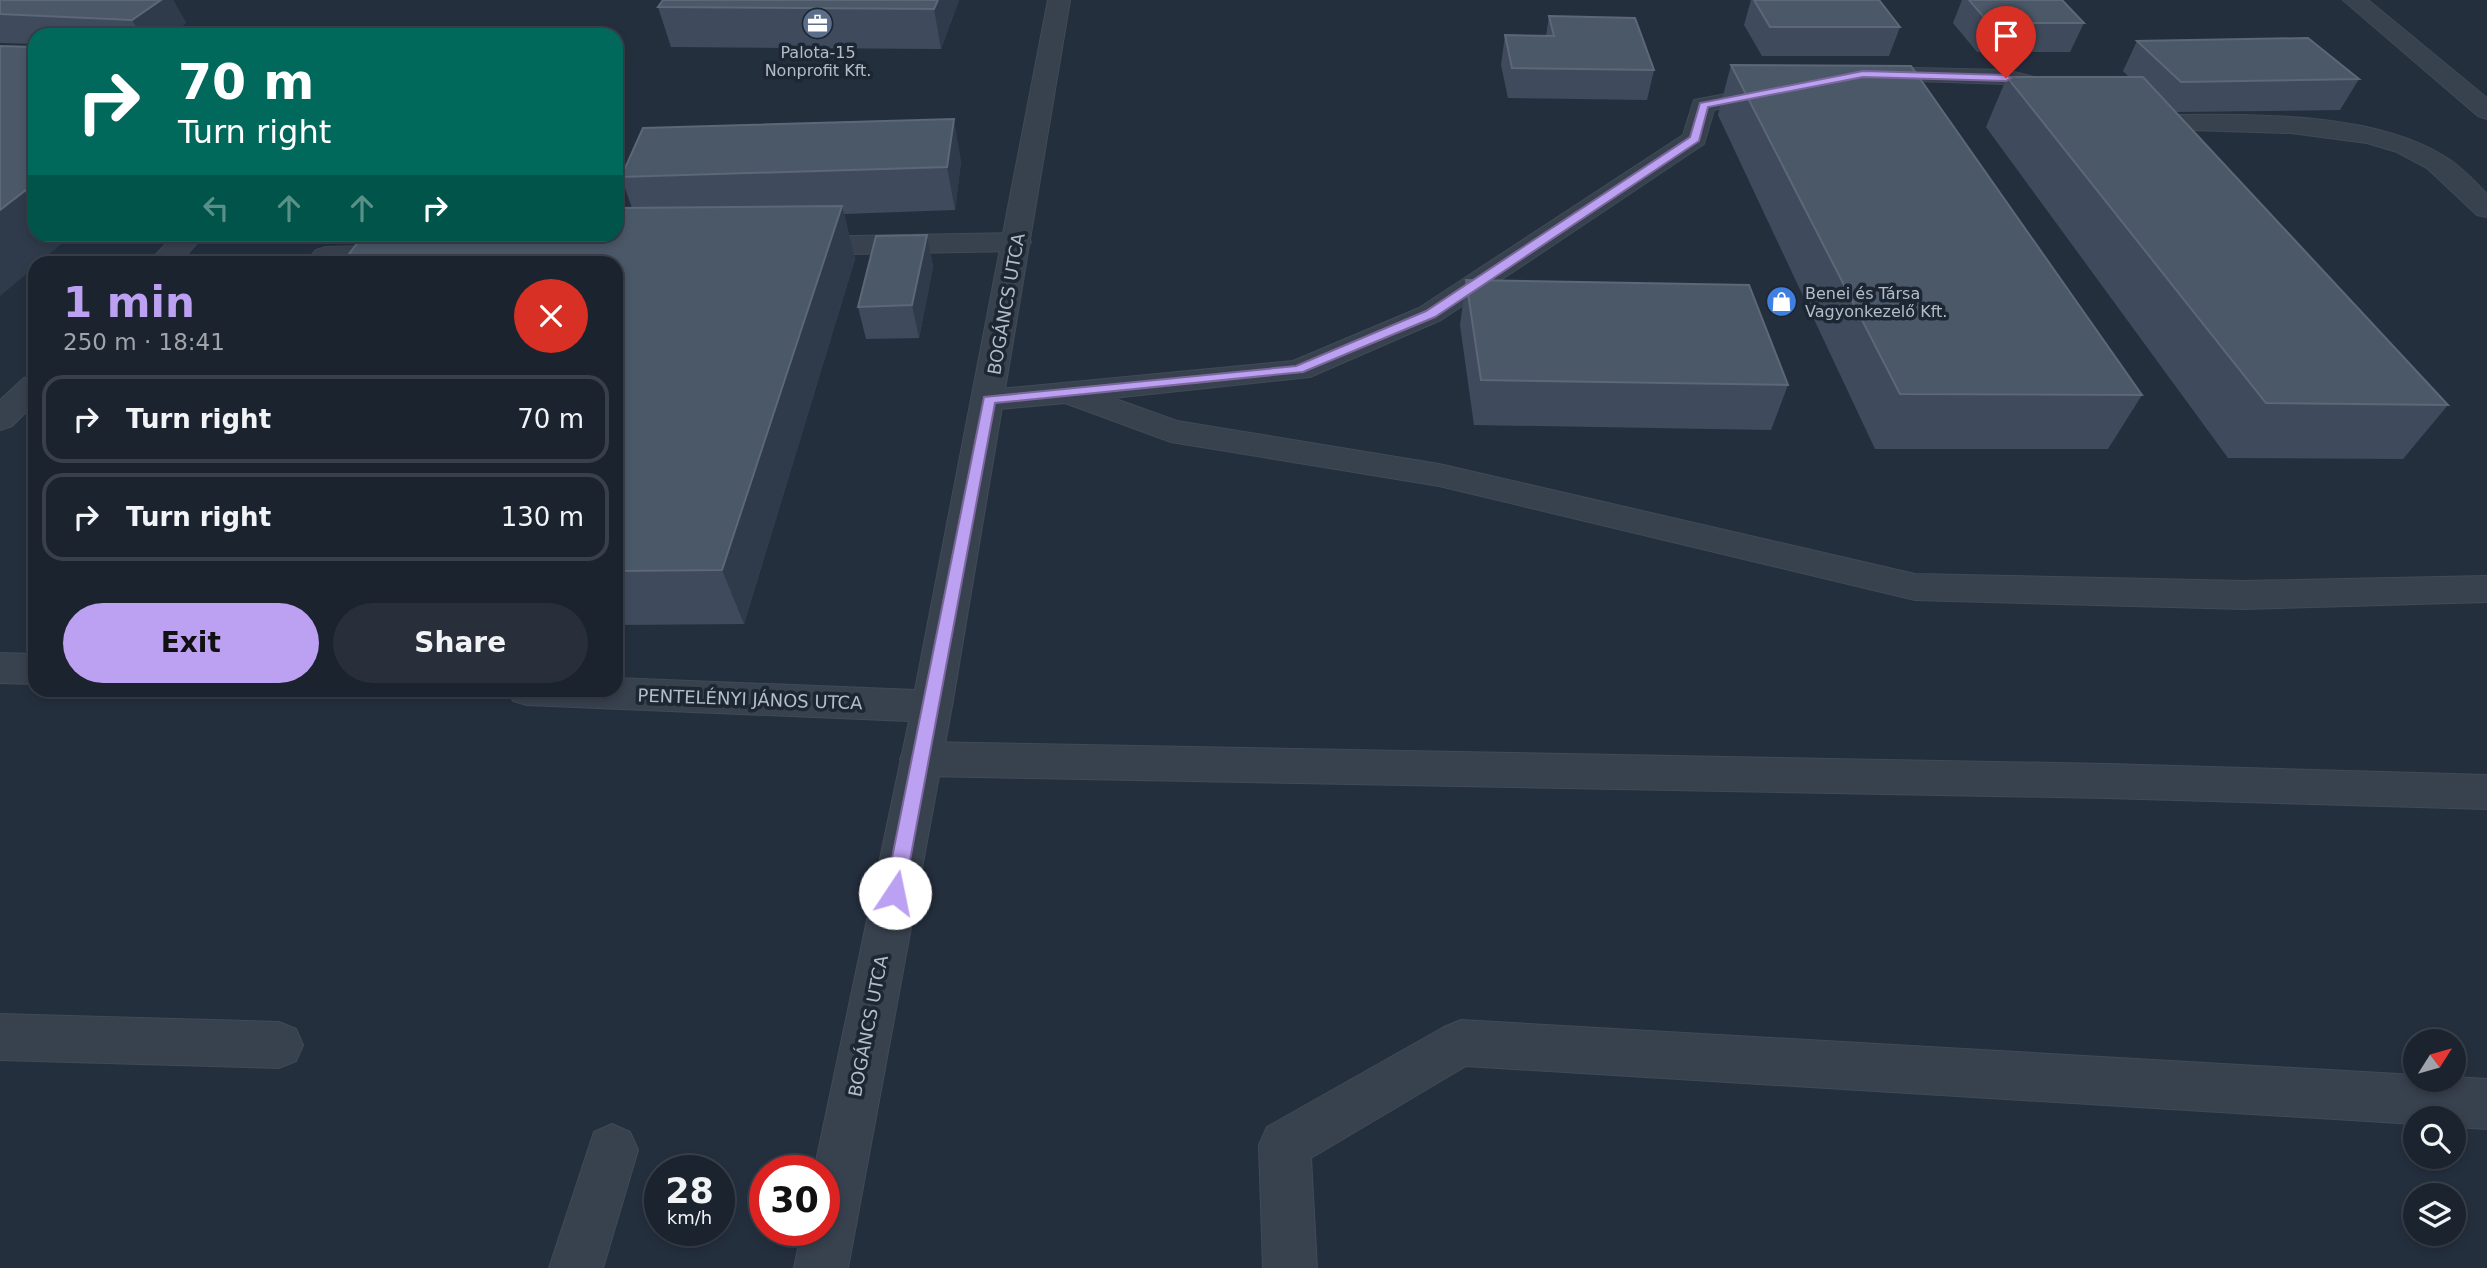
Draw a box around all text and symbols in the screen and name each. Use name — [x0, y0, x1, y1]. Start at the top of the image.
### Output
office icon: Palota-15 Nonprofit Kft. — [801, 6, 835, 40]
pin — [1976, 6, 2036, 78]
icon: arrive — [1987, 17, 2025, 55]
place label: Palota-15 Nonprofit Kft. — [765, 43, 871, 80]
text: 70 m — [178, 54, 314, 111]
icon: right — [63, 56, 154, 147]
text: Turn right — [178, 113, 331, 151]
icon: left — [197, 189, 235, 227]
icon: ahead — [270, 189, 308, 227]
icon: ahead — [343, 189, 381, 227]
icon: right — [416, 189, 454, 227]
street label: BOGÁNCS UTCA — [983, 231, 1029, 377]
text: 1 min — [63, 278, 195, 327]
button: close — [514, 279, 588, 353]
place label: Benei és Társa Vagyonkezelő Kft. — [1805, 284, 1947, 321]
shop icon: Benei és Társa Vagyonkezelő Kft. — [1765, 285, 1799, 319]
text: 250 m · 18:41 — [63, 329, 225, 355]
icon: right — [67, 400, 105, 438]
text: Turn right — [126, 404, 271, 434]
text: 70 m — [517, 404, 584, 434]
icon: right — [67, 498, 105, 536]
text: Turn right — [126, 502, 271, 532]
text: 130 m — [501, 502, 584, 532]
button: Exit — [63, 603, 319, 683]
button: Share — [333, 603, 588, 683]
street label: PENTELÉNYI JÁNOS UTCA — [637, 685, 863, 713]
position arrow — [858, 856, 932, 930]
street label: BOGÁNCS UTCA — [844, 953, 892, 1099]
north arrow — [2403, 1029, 2466, 1092]
map controls — [2403, 1029, 2466, 1246]
button: search — [2403, 1106, 2466, 1169]
speed limit sign: 30 — [749, 1155, 840, 1246]
text: 28 — [665, 1171, 714, 1211]
button: layers — [2403, 1183, 2466, 1246]
text: km/h — [667, 1207, 712, 1228]

